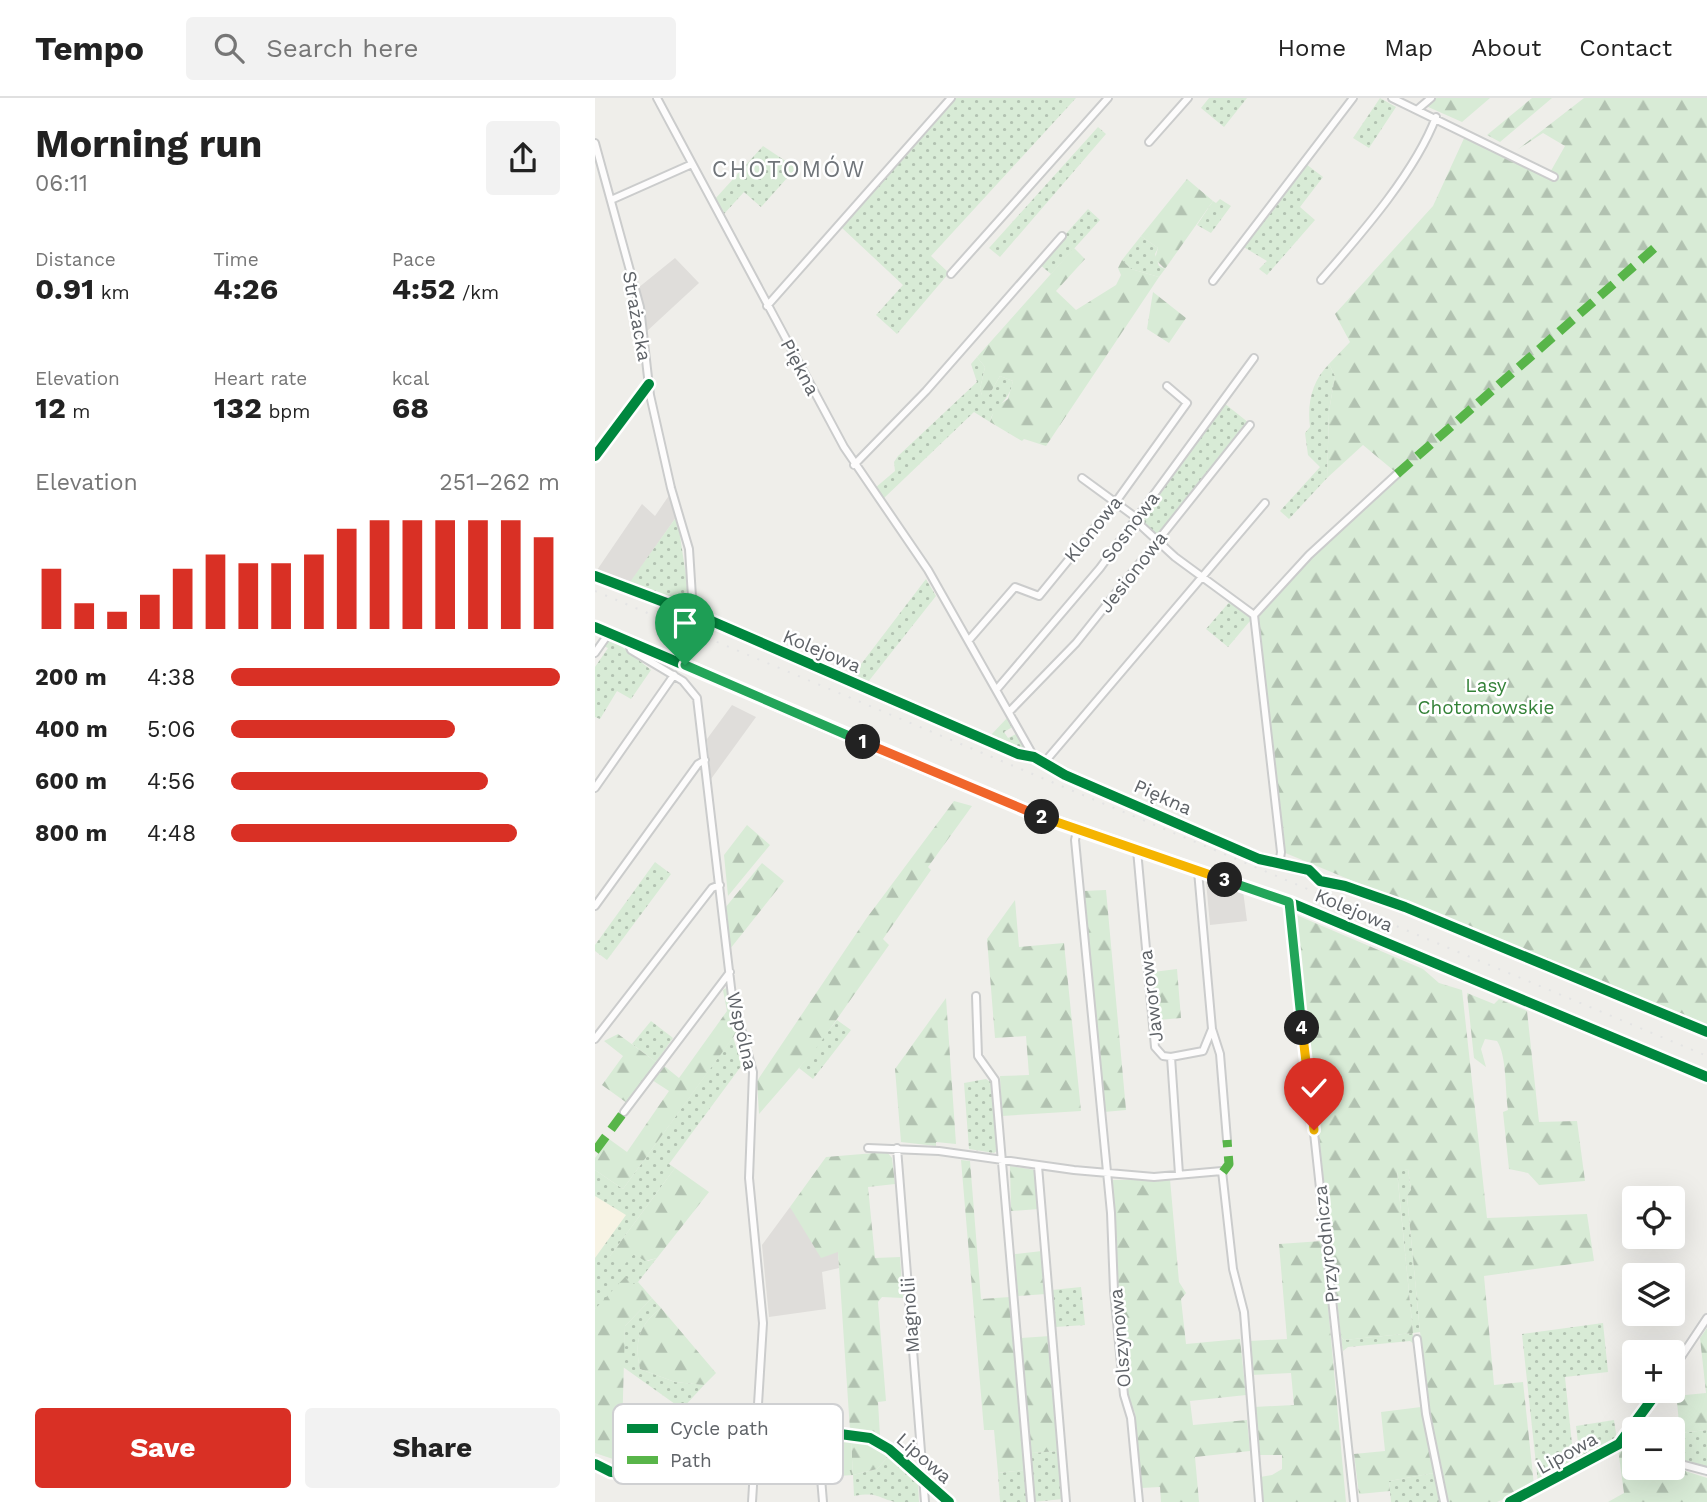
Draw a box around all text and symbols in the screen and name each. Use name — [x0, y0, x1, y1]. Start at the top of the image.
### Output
search box — [186, 17, 676, 80]
text: Tempo — [35, 29, 144, 68]
icon: search — [210, 29, 248, 67]
text: Search here — [266, 33, 419, 63]
text: Home — [1278, 34, 1346, 62]
text: Map — [1384, 34, 1433, 62]
text: About — [1471, 34, 1541, 62]
text: Contact — [1579, 34, 1672, 62]
button: share — [486, 121, 560, 195]
text: Morning run — [35, 122, 262, 166]
district label: CHOTOMÓW — [712, 155, 866, 183]
text: 06:11 — [35, 170, 88, 197]
text: Distance — [35, 248, 116, 271]
text: Time — [213, 248, 259, 271]
text: Pace — [392, 248, 436, 271]
street label: Strażacka — [618, 269, 656, 363]
text: 0.91 — [35, 271, 94, 306]
text: 4:26 — [213, 271, 278, 306]
text: 4:52 — [392, 271, 455, 306]
text: km — [94, 281, 130, 304]
text: /km — [455, 281, 499, 304]
street label: Piękna — [776, 335, 825, 399]
text: Elevation — [35, 367, 120, 390]
text: Heart rate — [213, 367, 307, 390]
text: kcal — [392, 367, 429, 390]
text: 12 — [35, 390, 66, 425]
text: 132 — [213, 390, 262, 425]
text: 68 — [392, 390, 429, 425]
text: m — [66, 400, 90, 423]
text: bpm — [262, 400, 310, 423]
text: Elevation — [35, 469, 138, 496]
text: 251–262 m — [439, 469, 560, 496]
street label: Sosnowa — [1096, 487, 1164, 567]
street label: Klonowa — [1059, 491, 1127, 567]
street label: Jesionowa — [1094, 526, 1172, 617]
pin — [655, 593, 715, 665]
icon: arrive — [666, 604, 704, 642]
street label: Kolejowa — [780, 624, 865, 678]
text: 200 m — [35, 664, 107, 691]
text: 4:38 — [147, 664, 195, 691]
park label: Lasy Chotomowskie — [1417, 674, 1555, 719]
text: 400 m — [35, 716, 108, 743]
text: 5:06 — [147, 716, 195, 743]
pin: 1 — [845, 724, 881, 760]
text: 1 — [858, 730, 867, 753]
text: 600 m — [35, 768, 107, 795]
text: 4:56 — [147, 768, 195, 795]
street label: Piękna — [1131, 774, 1196, 820]
pin: 2 — [1025, 800, 1059, 834]
text: 2 — [1036, 805, 1047, 828]
text: 800 m — [35, 820, 107, 847]
text: 4:48 — [147, 820, 196, 847]
pin: 3 — [1207, 862, 1243, 898]
text: 3 — [1219, 868, 1230, 891]
street label: Kolejowa — [1312, 883, 1397, 937]
street label: Jaworowa — [1134, 948, 1168, 1044]
street label: Wspólna — [722, 990, 762, 1072]
pin: 4 — [1285, 1010, 1319, 1046]
text: 4 — [1295, 1016, 1308, 1039]
pin — [1284, 1058, 1344, 1130]
icon: check — [1295, 1069, 1333, 1107]
street label: Przyrodnicza — [1308, 1184, 1344, 1304]
map controls — [1622, 1186, 1685, 1480]
button: locate — [1622, 1186, 1685, 1249]
button: layers — [1622, 1263, 1685, 1326]
street label: Magnolii — [896, 1276, 924, 1354]
street label: Olszynowa — [1104, 1287, 1136, 1388]
button: + — [1622, 1340, 1685, 1403]
legend — [613, 1404, 843, 1484]
button: Save — [35, 1408, 291, 1488]
button: Share — [305, 1408, 560, 1488]
text: Cycle path — [670, 1417, 769, 1440]
button: − — [1622, 1417, 1685, 1480]
street label: Lipowa — [1533, 1427, 1602, 1479]
street label: Lipowa — [892, 1428, 957, 1488]
text: Path — [670, 1449, 712, 1472]

